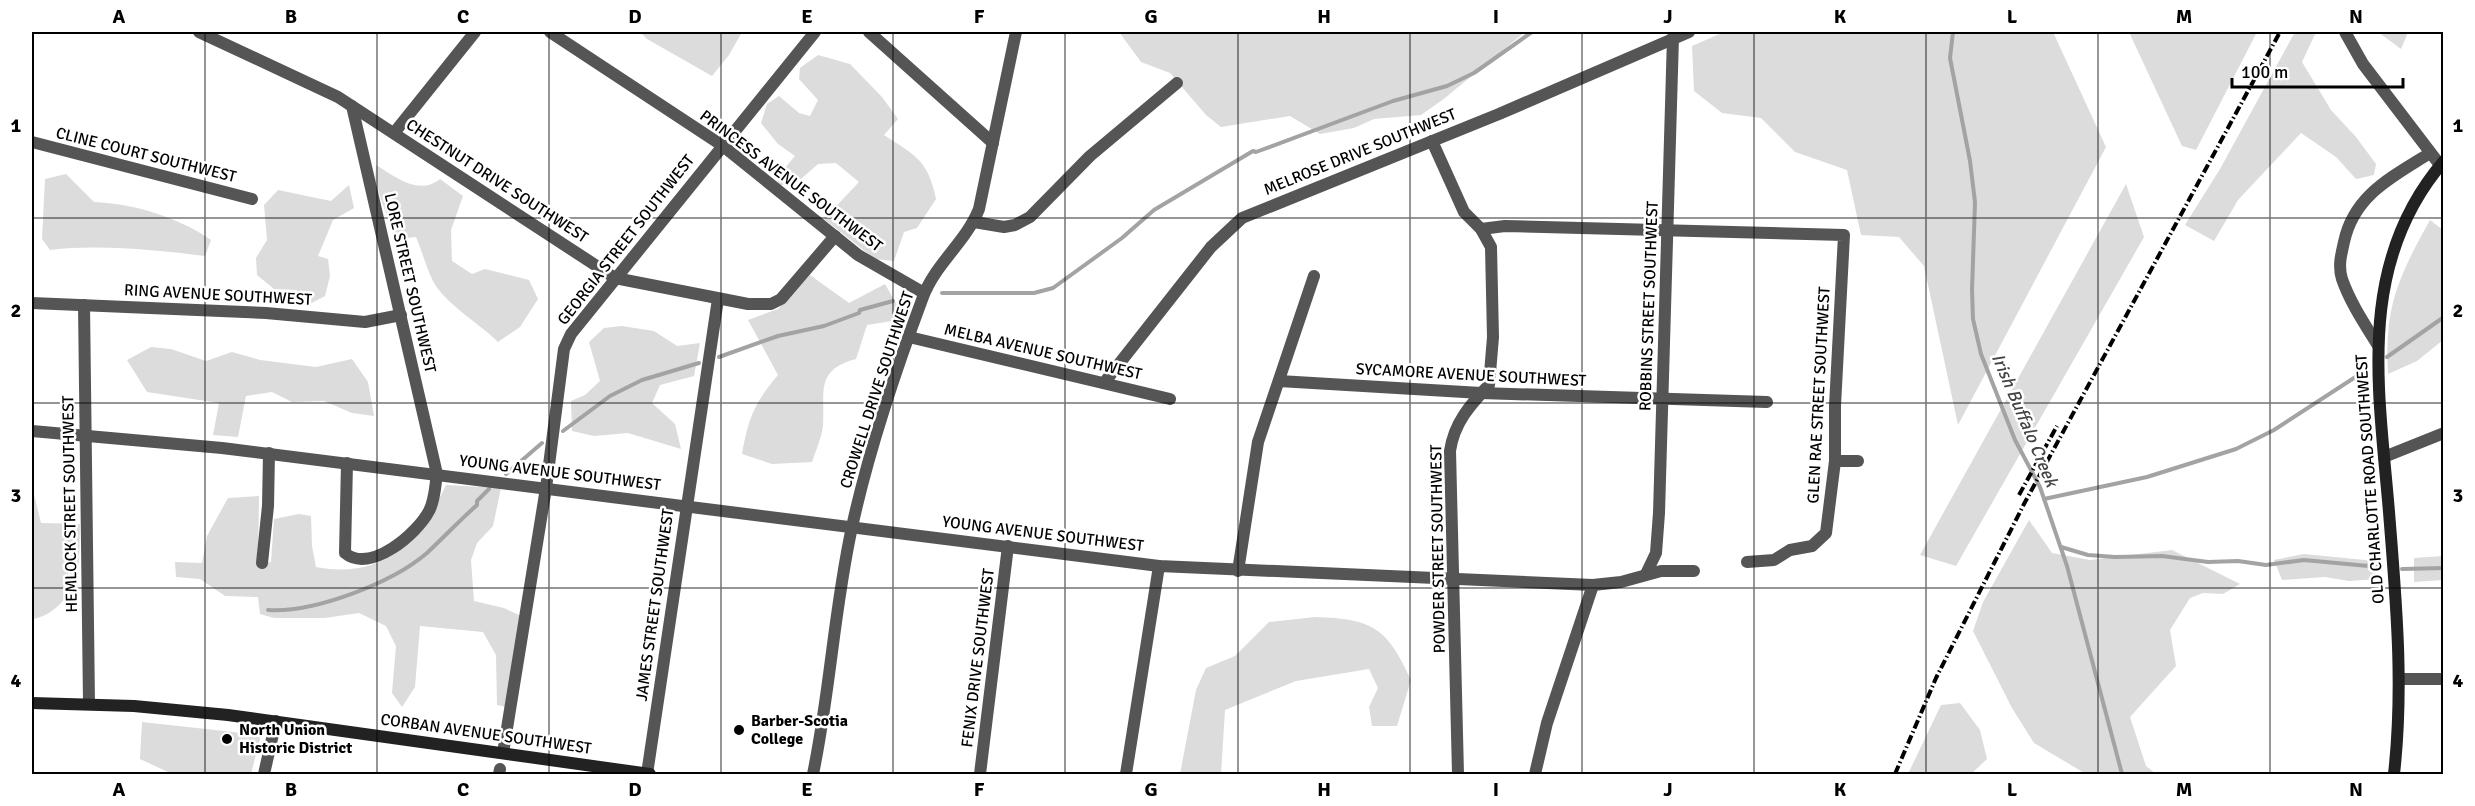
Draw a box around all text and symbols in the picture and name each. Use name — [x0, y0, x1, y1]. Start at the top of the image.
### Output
text: A — [113, 4, 126, 29]
text: B — [285, 4, 297, 29]
text: C — [457, 4, 469, 29]
text: D — [628, 4, 642, 29]
text: E — [801, 4, 813, 29]
text: F — [974, 4, 985, 29]
text: G — [1144, 4, 1158, 29]
text: H — [1317, 4, 1331, 29]
text: I — [1493, 4, 1499, 29]
text: J — [1663, 4, 1673, 29]
text: K — [1834, 4, 1847, 29]
text: L — [2007, 4, 2018, 29]
text: M — [2176, 4, 2192, 29]
text: N — [2349, 4, 2363, 29]
scale bar — [2232, 51, 2403, 89]
text: 100 m — [2241, 61, 2288, 83]
street label: MELROSE DRIVE SOUTHWEST — [1261, 104, 1459, 200]
street label: PRINCESS AVENUE SOUTHWEST — [696, 106, 886, 256]
text: 1 — [11, 113, 22, 138]
text: 1 — [2453, 113, 2464, 138]
street label: CHESTNUT DRIVE SOUTHWEST — [402, 115, 592, 247]
street label: CLINE COURT SOUTHWEST — [54, 123, 238, 187]
street label: GEORGIA STREET SOUTHWEST — [553, 151, 699, 329]
street label: LORE STREET SOUTHWEST — [380, 191, 440, 375]
street label: ROBBINS STREET SOUTHWEST — [1635, 200, 1663, 411]
street label: RING AVENUE SOUTHWEST — [124, 280, 313, 310]
street label: GLEN RAE STREET SOUTHWEST — [1803, 286, 1835, 504]
street label: CROWELL DRIVE SOUTHWEST — [836, 289, 918, 491]
text: 2 — [11, 298, 21, 323]
text: 2 — [2453, 298, 2463, 323]
street label: MELBA AVENUE SOUTHWEST — [942, 320, 1144, 385]
water label: Irish Buffalo Creek — [1987, 350, 2064, 492]
street label: OLD CHARLOTTE ROAD SOUTHWEST — [2351, 353, 2389, 605]
street label: SYCAMORE AVENUE SOUTHWEST — [1355, 359, 1587, 391]
street label: HEMLOCK STREET SOUTHWEST — [58, 395, 82, 613]
street label: POWDER STREET SOUTHWEST — [1426, 444, 1450, 654]
street label: YOUNG AVENUE SOUTHWEST — [458, 451, 662, 495]
text: 3 — [11, 483, 21, 508]
text: 3 — [2453, 483, 2463, 508]
street label: JAMES STREET SOUTHWEST — [632, 507, 678, 703]
street label: YOUNG AVENUE SOUTHWEST — [941, 512, 1145, 556]
street label: FENIX DRIVE SOUTHWEST — [957, 567, 999, 749]
text: 4 — [11, 668, 22, 693]
text: 4 — [2453, 668, 2464, 693]
street label: CORBAN AVENUE SOUTHWEST — [379, 709, 593, 759]
place label: Barber-Scotia College — [751, 711, 848, 749]
place label: North Union Historic District — [239, 720, 352, 758]
marker: Barber-Scotia College — [732, 723, 746, 737]
marker: North Union Historic District — [220, 732, 234, 746]
text: A — [113, 777, 126, 802]
text: B — [285, 777, 297, 802]
text: C — [457, 777, 469, 802]
text: D — [628, 777, 642, 802]
text: E — [801, 777, 813, 802]
text: F — [974, 777, 985, 802]
text: G — [1144, 777, 1158, 802]
text: H — [1317, 777, 1331, 802]
text: I — [1493, 777, 1499, 802]
text: J — [1663, 777, 1673, 802]
text: K — [1834, 777, 1847, 802]
text: L — [2007, 777, 2018, 802]
text: M — [2176, 777, 2192, 802]
text: N — [2349, 777, 2363, 802]

